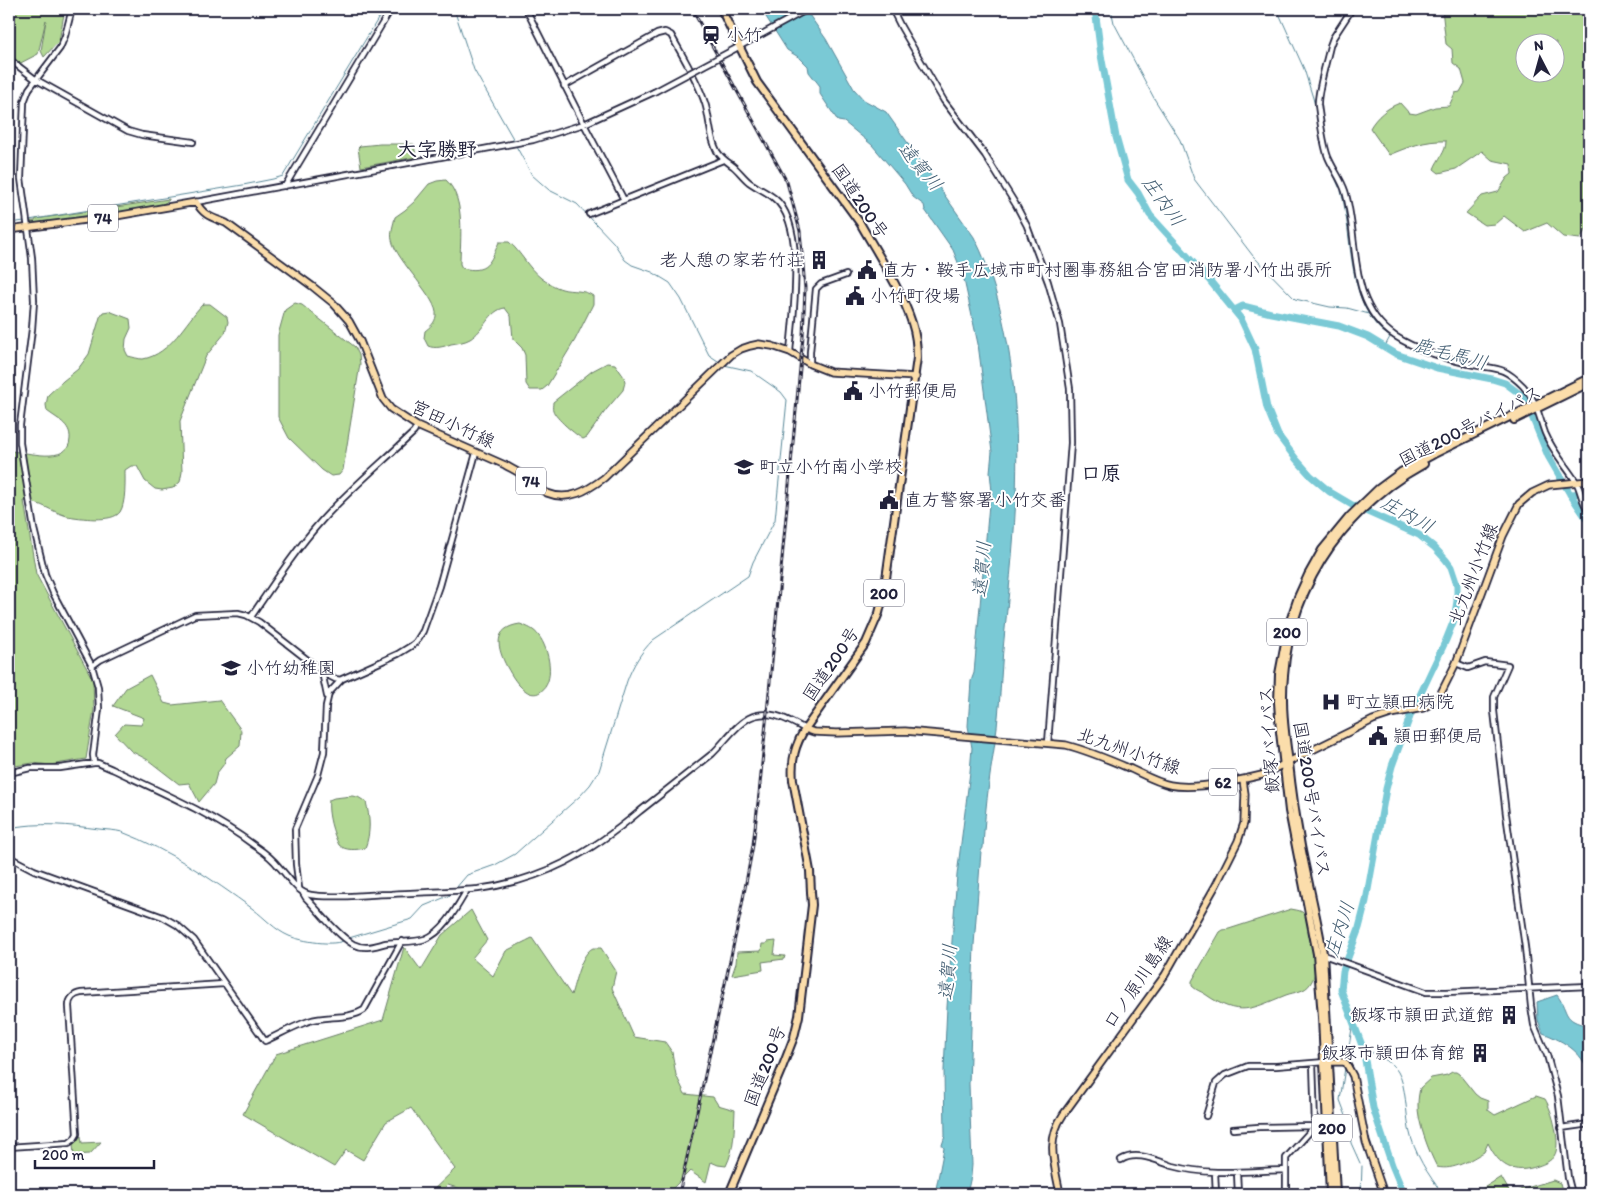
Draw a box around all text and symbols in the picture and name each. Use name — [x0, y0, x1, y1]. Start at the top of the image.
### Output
station icon: 小竹 — [700, 24, 722, 46]
place label: 小竹 — [726, 24, 762, 46]
north arrow — [1516, 32, 1566, 82]
text: N — [1533, 37, 1544, 55]
district label: 大字勝野 — [397, 137, 477, 161]
water label: 遠賀川 — [893, 137, 948, 196]
street label: 国道200号 — [827, 159, 893, 243]
water label: 庄内川 — [1138, 171, 1190, 231]
road number: 74 — [88, 204, 118, 232]
place label: 老人憩の家若竹荘 — [660, 249, 804, 271]
building icon: 老人憩の家若竹荘 — [808, 249, 830, 271]
public building icon: 直方・鞍手広域市町村圏事務組合宮田消防署小竹出張所 — [856, 259, 878, 281]
place label: 直方・鞍手広域市町村圏事務組合宮田消防署小竹出張所 — [882, 259, 1332, 281]
public building icon: 小竹町役場 — [844, 285, 866, 307]
place label: 小竹町役場 — [870, 285, 960, 307]
water label: 鹿毛馬川 — [1411, 333, 1491, 374]
public building icon: 小竹郵便局 — [842, 380, 864, 402]
place label: 小竹郵便局 — [868, 380, 958, 402]
street label: 国道200号バイパス — [1395, 380, 1545, 472]
street label: 宮田小竹線 — [408, 395, 498, 453]
school or university icon: 町立小竹南小学校 — [733, 456, 755, 478]
place label: 町立小竹南小学校 — [759, 456, 903, 478]
district label: 口原 — [1081, 461, 1121, 485]
road number: 74 — [516, 468, 546, 494]
public building icon: 直方警察署小竹交番 — [878, 489, 900, 511]
place label: 直方警察署小竹交番 — [904, 489, 1066, 511]
water label: 庄内川 — [1377, 491, 1438, 538]
street label: 北九州小竹線 — [1443, 520, 1503, 628]
water label: 遠賀川 — [968, 540, 995, 598]
road number: 200 — [864, 580, 904, 606]
road number: 200 — [1267, 618, 1307, 646]
street label: 国道200号 — [798, 622, 864, 706]
school or university icon: 小竹幼稚園 — [220, 657, 242, 679]
place label: 小竹幼稚園 — [246, 657, 336, 679]
street label: 飯塚バイパス — [1254, 686, 1284, 794]
hospital icon: 町立頴田病院 — [1320, 691, 1342, 713]
place label: 町立頴田病院 — [1346, 691, 1454, 713]
street label: 国道200号バイパス — [1289, 720, 1335, 878]
street label: 北九州小竹線 — [1074, 723, 1184, 779]
public building icon: 頴田郵便局 — [1367, 725, 1389, 747]
place label: 頴田郵便局 — [1393, 725, 1483, 747]
road number: 62 — [1209, 769, 1237, 796]
water label: 庄内川 — [1320, 898, 1359, 960]
street label: 口ノ原川島線 — [1099, 931, 1177, 1033]
water label: 遠賀川 — [934, 943, 961, 1001]
place label: 飯塚市頴田武道館 — [1350, 1004, 1494, 1026]
building icon: 飯塚市頴田武道館 — [1498, 1004, 1520, 1026]
street label: 国道200号 — [739, 1022, 791, 1110]
place label: 飯塚市頴田体育館 — [1321, 1042, 1465, 1064]
building icon: 飯塚市頴田体育館 — [1469, 1042, 1491, 1064]
road number: 200 — [1312, 1114, 1352, 1142]
scale bar — [35, 1138, 154, 1170]
text: 200 m — [42, 1146, 85, 1164]

